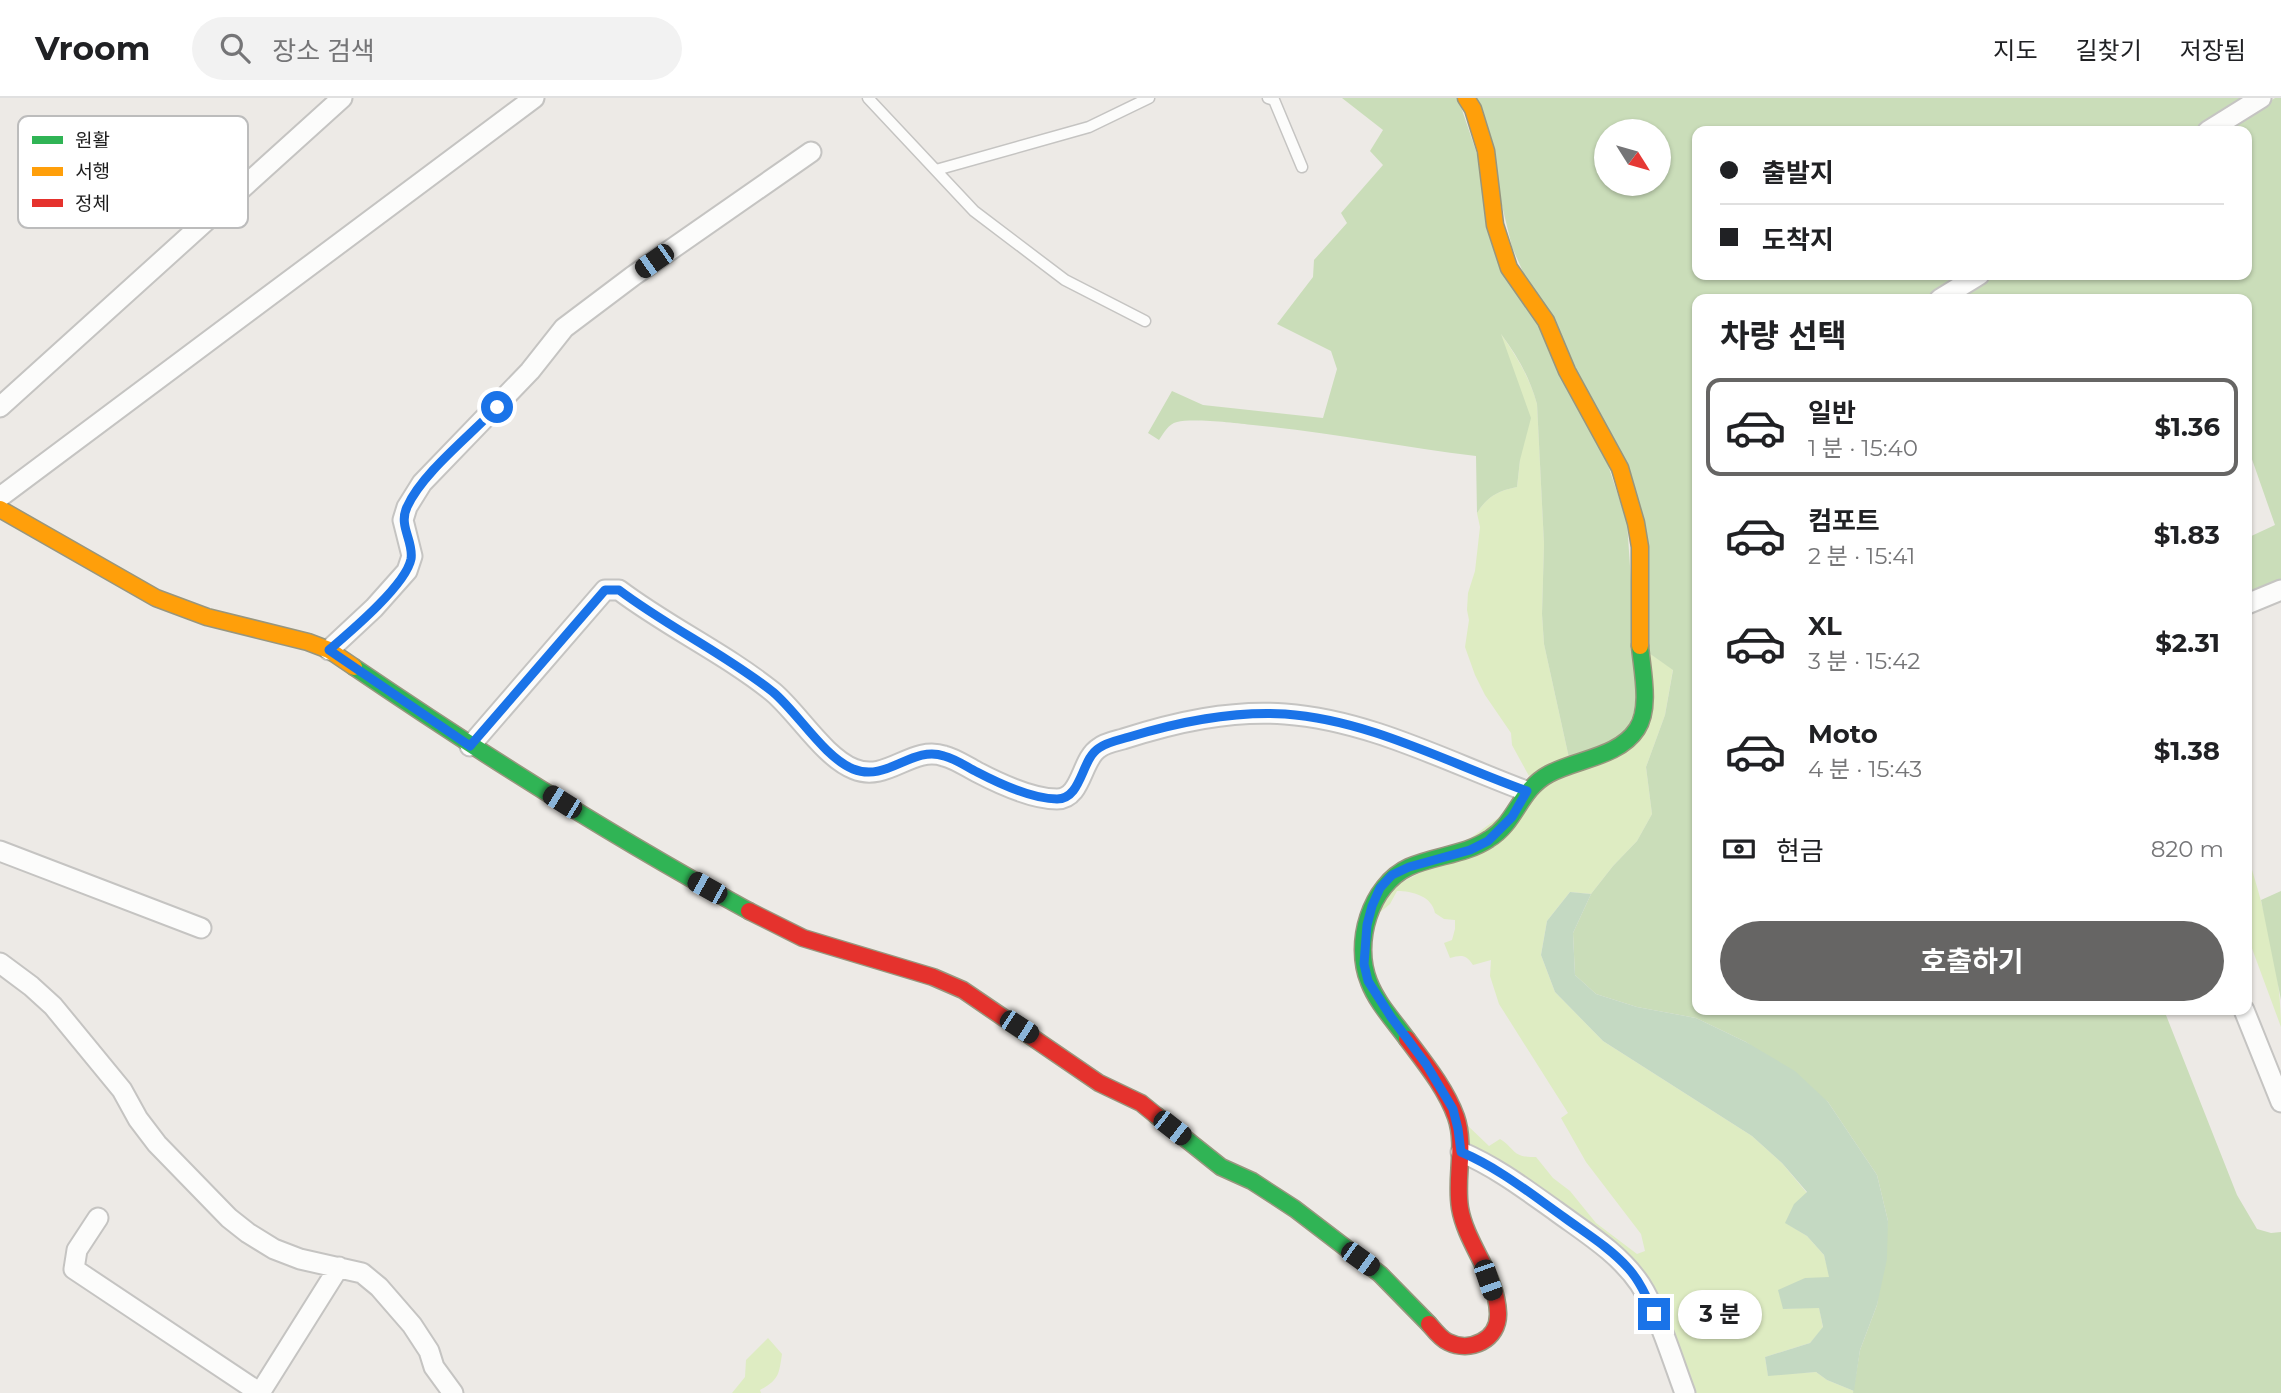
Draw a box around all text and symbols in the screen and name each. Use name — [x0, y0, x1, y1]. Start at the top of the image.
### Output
search box — [192, 17, 682, 80]
text: Vroom — [35, 28, 150, 68]
icon: search — [216, 29, 254, 67]
text: 장소 검색 — [272, 35, 375, 67]
text: 지도 — [1993, 36, 2038, 65]
text: 길찾기 — [2076, 36, 2142, 65]
text: 저장됨 — [2180, 36, 2246, 65]
legend — [18, 116, 248, 228]
north arrow — [1594, 119, 1671, 196]
map controls — [1594, 119, 1671, 196]
text: 원활 — [75, 129, 110, 152]
text: 출발지 — [1762, 157, 1834, 189]
text: 서행 — [75, 160, 110, 183]
text: 정체 — [75, 192, 110, 215]
text: 도착지 — [1762, 224, 1834, 256]
car — [631, 240, 678, 282]
text: 차량 선택 — [1720, 316, 1847, 355]
route start — [481, 391, 513, 423]
icon: car — [1724, 396, 1787, 459]
text: 일반 — [1808, 397, 1856, 429]
text: $1.36 — [2154, 411, 2220, 443]
text: 1 분 · 15:40 — [1808, 434, 1918, 462]
icon: car — [1724, 504, 1787, 567]
text: 컴포트 — [1808, 505, 1880, 537]
text: $1.83 — [2154, 519, 2220, 551]
text: 2 분 · 15:41 — [1808, 542, 1915, 570]
text: XL — [1808, 610, 1842, 642]
icon: car — [1724, 612, 1787, 675]
text: $2.31 — [2155, 627, 2220, 659]
text: 3 분 · 15:42 — [1808, 647, 1920, 675]
text: Moto — [1808, 718, 1878, 750]
icon: car — [1724, 720, 1787, 783]
text: $1.38 — [2154, 735, 2220, 767]
text: 4 분 · 15:43 — [1808, 755, 1922, 783]
car — [539, 782, 586, 822]
icon: cash — [1720, 830, 1758, 868]
text: 현금 — [1776, 835, 1824, 867]
text: 820 m — [2151, 835, 2224, 863]
car — [684, 869, 731, 907]
button: 호출하기 — [1720, 921, 2224, 1001]
car — [996, 1007, 1043, 1047]
car — [1149, 1107, 1196, 1149]
car — [1337, 1238, 1384, 1280]
car — [1472, 1257, 1505, 1303]
callout: 3 분 — [1678, 1290, 1762, 1338]
route end — [1638, 1298, 1670, 1330]
text: 3 분 — [1699, 1300, 1741, 1328]

